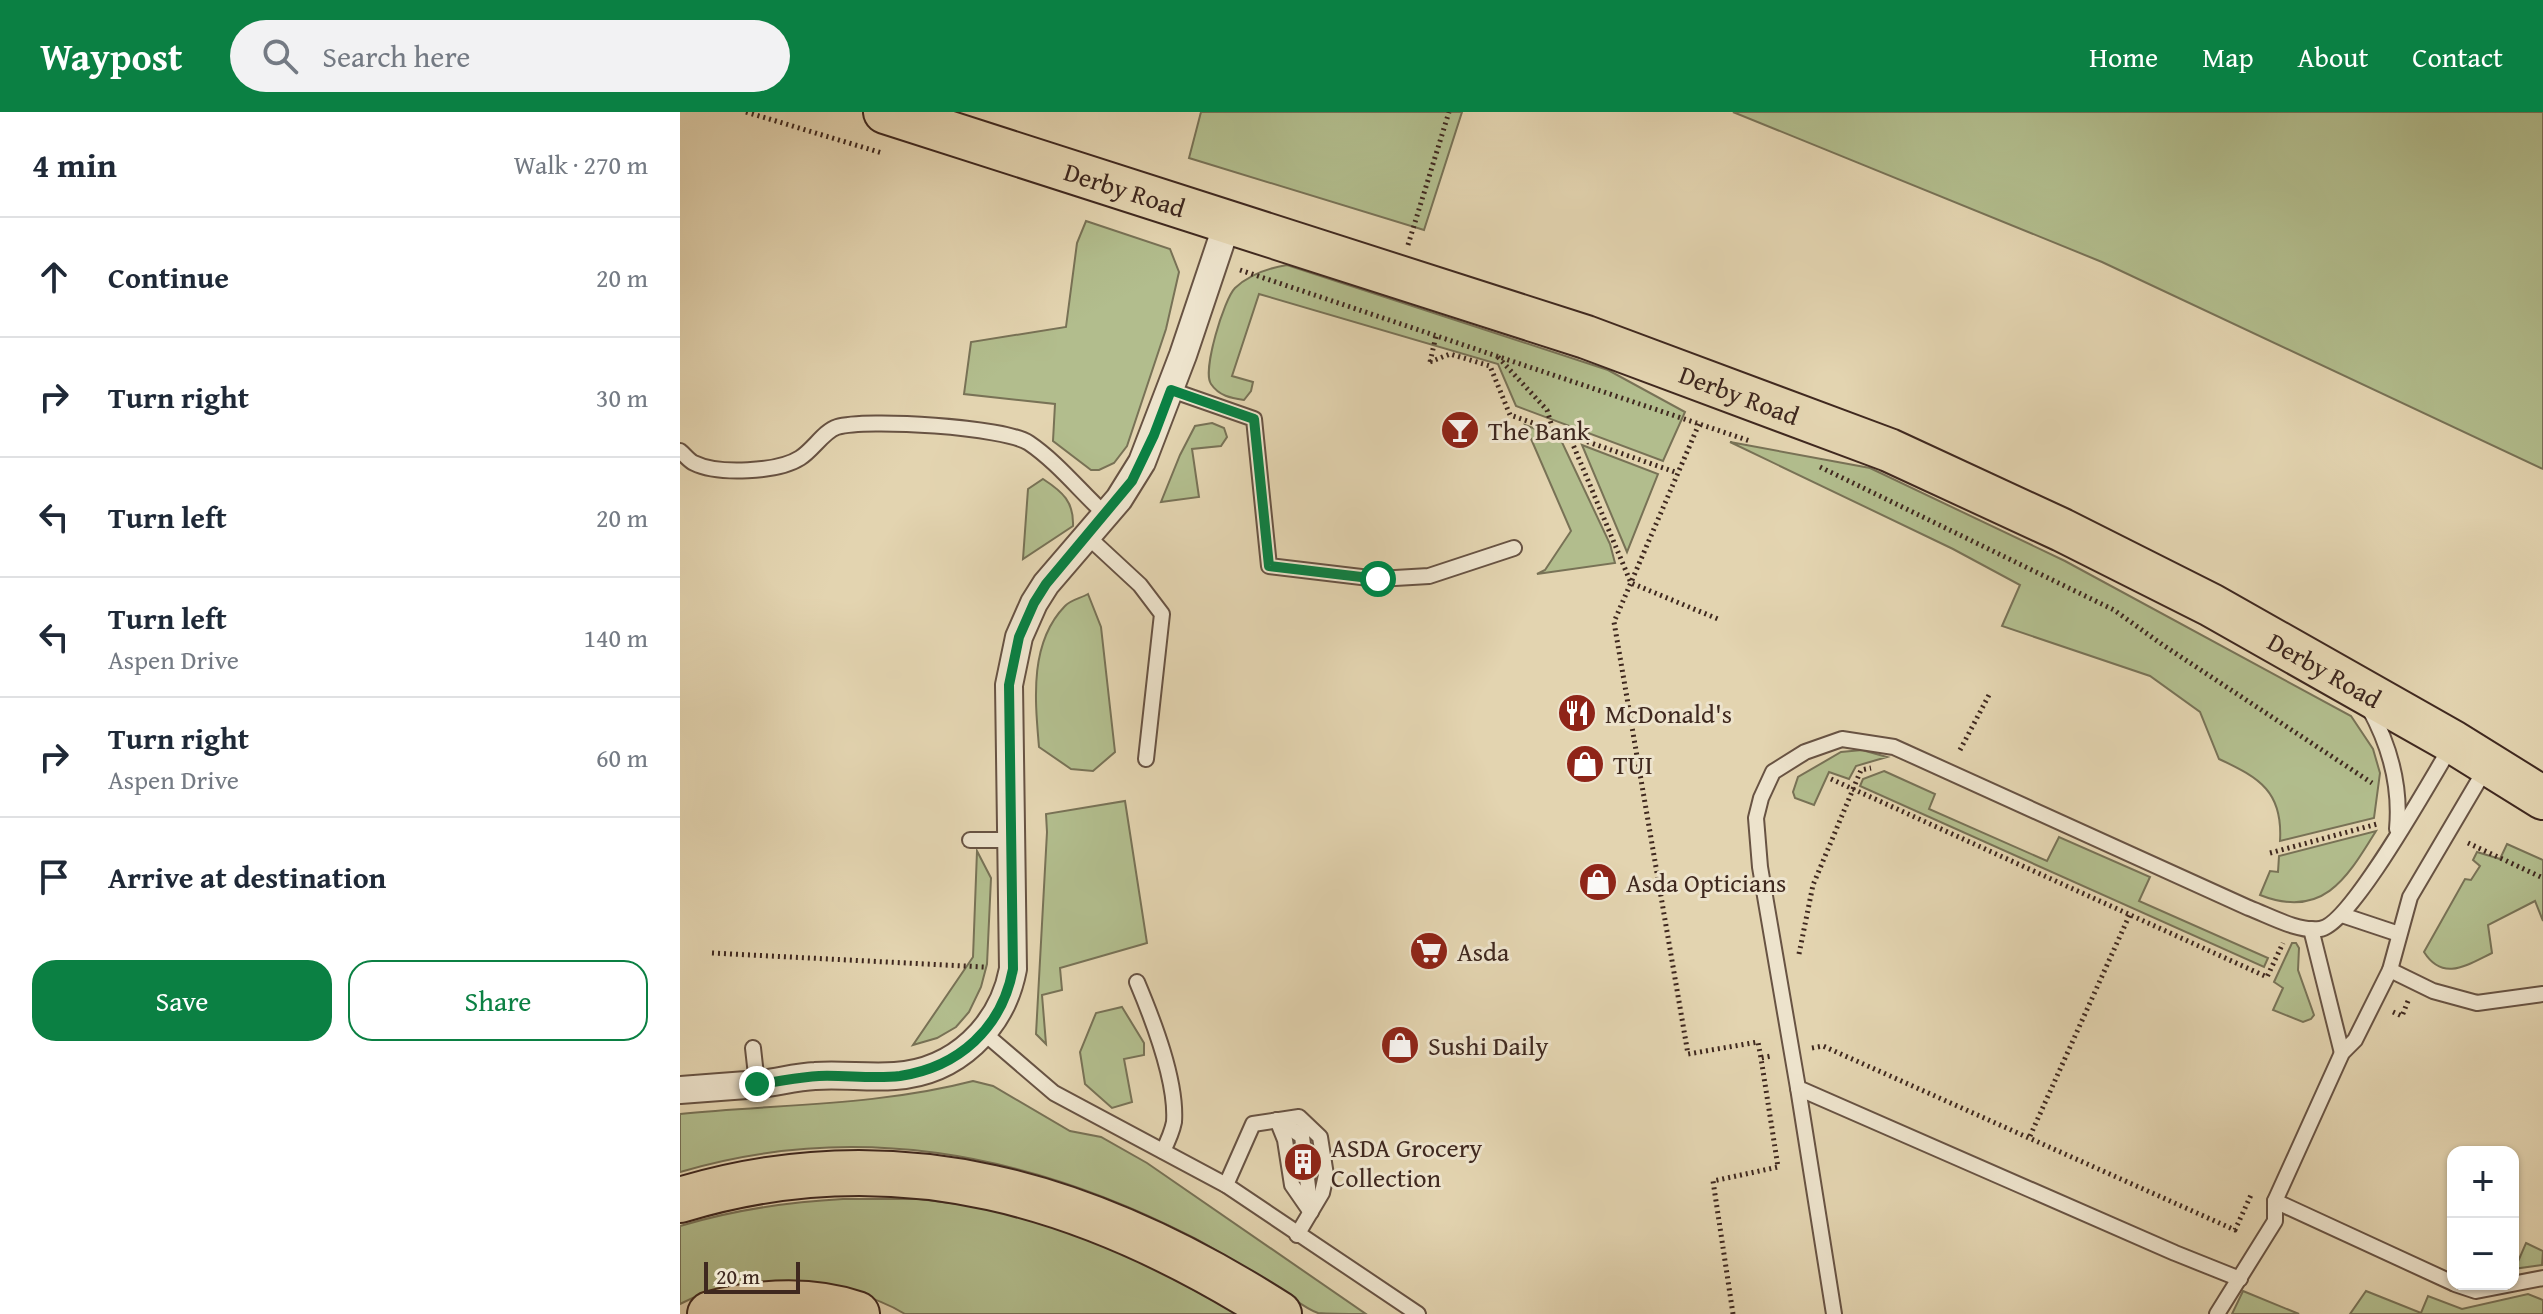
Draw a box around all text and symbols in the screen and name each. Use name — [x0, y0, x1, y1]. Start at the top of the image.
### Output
search box — [230, 20, 790, 92]
text: Waypost — [40, 28, 182, 84]
icon: search — [258, 34, 302, 78]
text: Search here — [322, 34, 470, 78]
text: Home — [2089, 36, 2158, 77]
text: Map — [2202, 36, 2254, 77]
text: About — [2298, 36, 2368, 77]
text: Contact — [2412, 36, 2503, 77]
text: 4 min — [32, 140, 117, 189]
text: Walk · 270 m — [514, 145, 648, 184]
street label: Derby Road — [1059, 151, 1191, 227]
icon: ahead — [32, 255, 76, 299]
text: Continue — [108, 255, 229, 299]
text: 20 m — [596, 258, 648, 297]
street label: Derby Road — [1674, 354, 1805, 434]
icon: right — [32, 375, 76, 419]
text: Turn right — [108, 375, 249, 419]
text: 30 m — [596, 378, 648, 417]
bar icon: The Bank — [1439, 409, 1481, 451]
place label: The Bank — [1488, 411, 1591, 450]
icon: left — [32, 495, 76, 539]
text: Turn left — [108, 495, 227, 539]
text: 20 m — [596, 498, 648, 537]
route start — [1360, 561, 1396, 597]
text: Turn left — [108, 596, 227, 640]
icon: left — [32, 615, 76, 659]
text: 140 m — [583, 618, 648, 657]
street label: Derby Road — [2261, 622, 2389, 717]
text: Aspen Drive — [108, 640, 239, 679]
restaurant icon: McDonald's — [1556, 692, 1598, 734]
place label: McDonald's — [1605, 694, 1732, 733]
text: Turn right — [108, 716, 249, 760]
icon: right — [32, 735, 76, 779]
text: 60 m — [596, 738, 648, 777]
shop icon: TUI — [1564, 743, 1606, 785]
place label: TUI — [1613, 745, 1653, 784]
text: Aspen Drive — [108, 760, 239, 799]
icon: arrive — [32, 855, 76, 899]
text: Arrive at destination — [108, 855, 386, 899]
shop icon: Asda Opticians — [1577, 861, 1619, 903]
place label: Asda Opticians — [1626, 863, 1786, 902]
supermarket icon: Asda — [1408, 930, 1450, 972]
place label: Asda — [1457, 932, 1510, 971]
button: Save — [32, 960, 332, 1041]
button: Share — [348, 960, 648, 1041]
shop icon: Sushi Daily — [1379, 1024, 1421, 1066]
place label: Sushi Daily — [1428, 1026, 1548, 1065]
route end — [739, 1066, 775, 1102]
place label: ASDA Grocery Collection — [1331, 1128, 1482, 1197]
building icon: ASDA Grocery Collection — [1282, 1141, 1324, 1183]
map controls — [2447, 1146, 2519, 1290]
button: + — [2447, 1146, 2519, 1218]
button: − — [2447, 1218, 2519, 1290]
scale bar — [704, 1258, 800, 1294]
text: 20 m — [716, 1260, 760, 1292]

